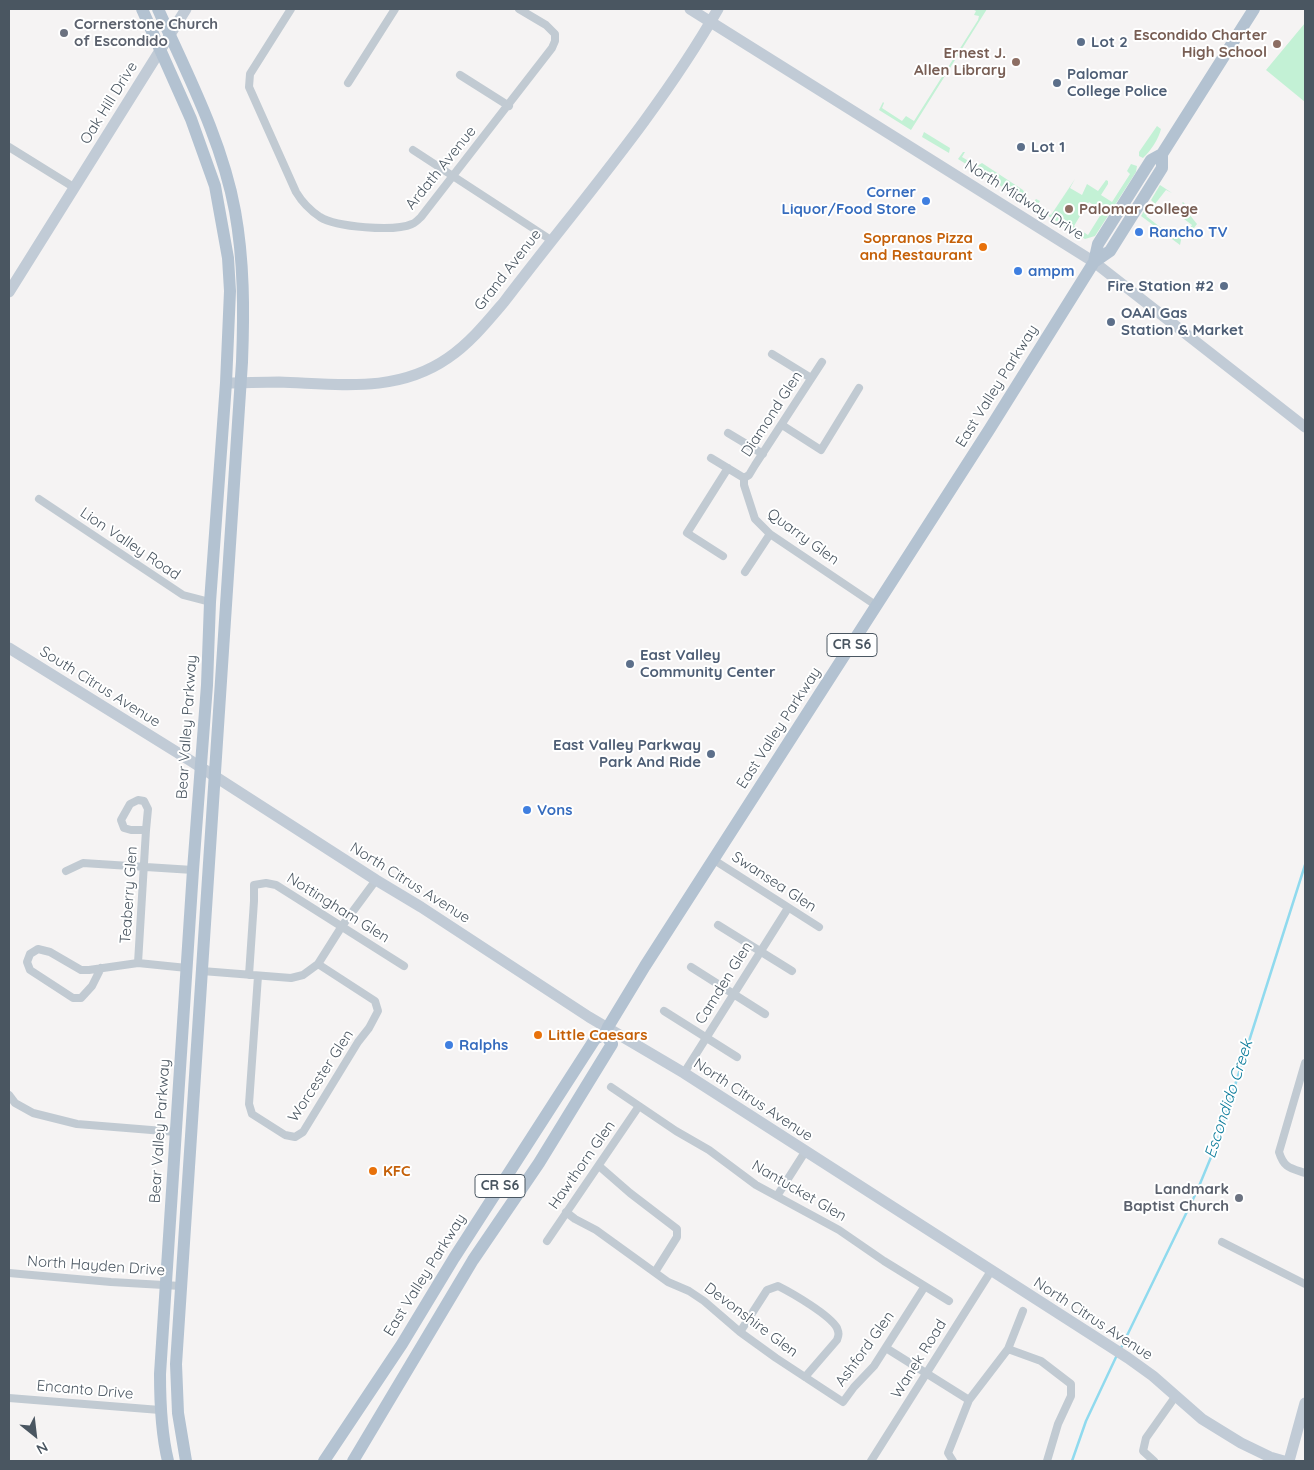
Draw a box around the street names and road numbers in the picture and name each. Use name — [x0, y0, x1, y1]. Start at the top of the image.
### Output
street label: Oak Hill Drive — [77, 58, 141, 148]
street label: Ardath Avenue — [402, 123, 480, 213]
street label: North Midway Drive — [961, 156, 1087, 244]
street label: Grand Avenue — [471, 226, 545, 314]
street label: East Valley Parkway — [952, 321, 1042, 451]
street label: Diamond Glen — [738, 368, 806, 460]
street label: Lion Valley Road — [77, 504, 183, 584]
street label: Quarry Glen — [764, 505, 842, 569]
road number: CR S6 — [827, 634, 877, 656]
street label: South Citrus Avenue — [36, 643, 164, 731]
street label: Bear Valley Parkway — [173, 654, 201, 800]
street label: East Valley Parkway — [733, 664, 825, 792]
street label: North Citrus Avenue — [347, 839, 473, 927]
street label: Teaberry Glen — [117, 846, 141, 944]
street label: Swansea Glen — [728, 848, 820, 916]
street label: Nottingham Glen — [283, 869, 393, 947]
street label: Camden Glen — [692, 938, 756, 1028]
street label: Worcester Glen — [285, 1027, 357, 1125]
street label: North Citrus Avenue — [690, 1055, 816, 1145]
street label: Bear Valley Parkway — [146, 1058, 174, 1204]
street label: Hawthorn Glen — [545, 1117, 619, 1213]
street label: Nantucket Glen — [748, 1157, 850, 1225]
road number: CR S6 — [475, 1174, 525, 1198]
street label: East Valley Parkway — [380, 1210, 470, 1340]
street label: North Hayden Drive — [26, 1252, 166, 1280]
street label: North Citrus Avenue — [1030, 1274, 1156, 1364]
street label: Devonshire Glen — [701, 1279, 801, 1361]
street label: Ashford Glen — [832, 1308, 898, 1390]
street label: Wanek Road — [888, 1316, 950, 1402]
street label: Encanto Drive — [36, 1377, 134, 1403]

